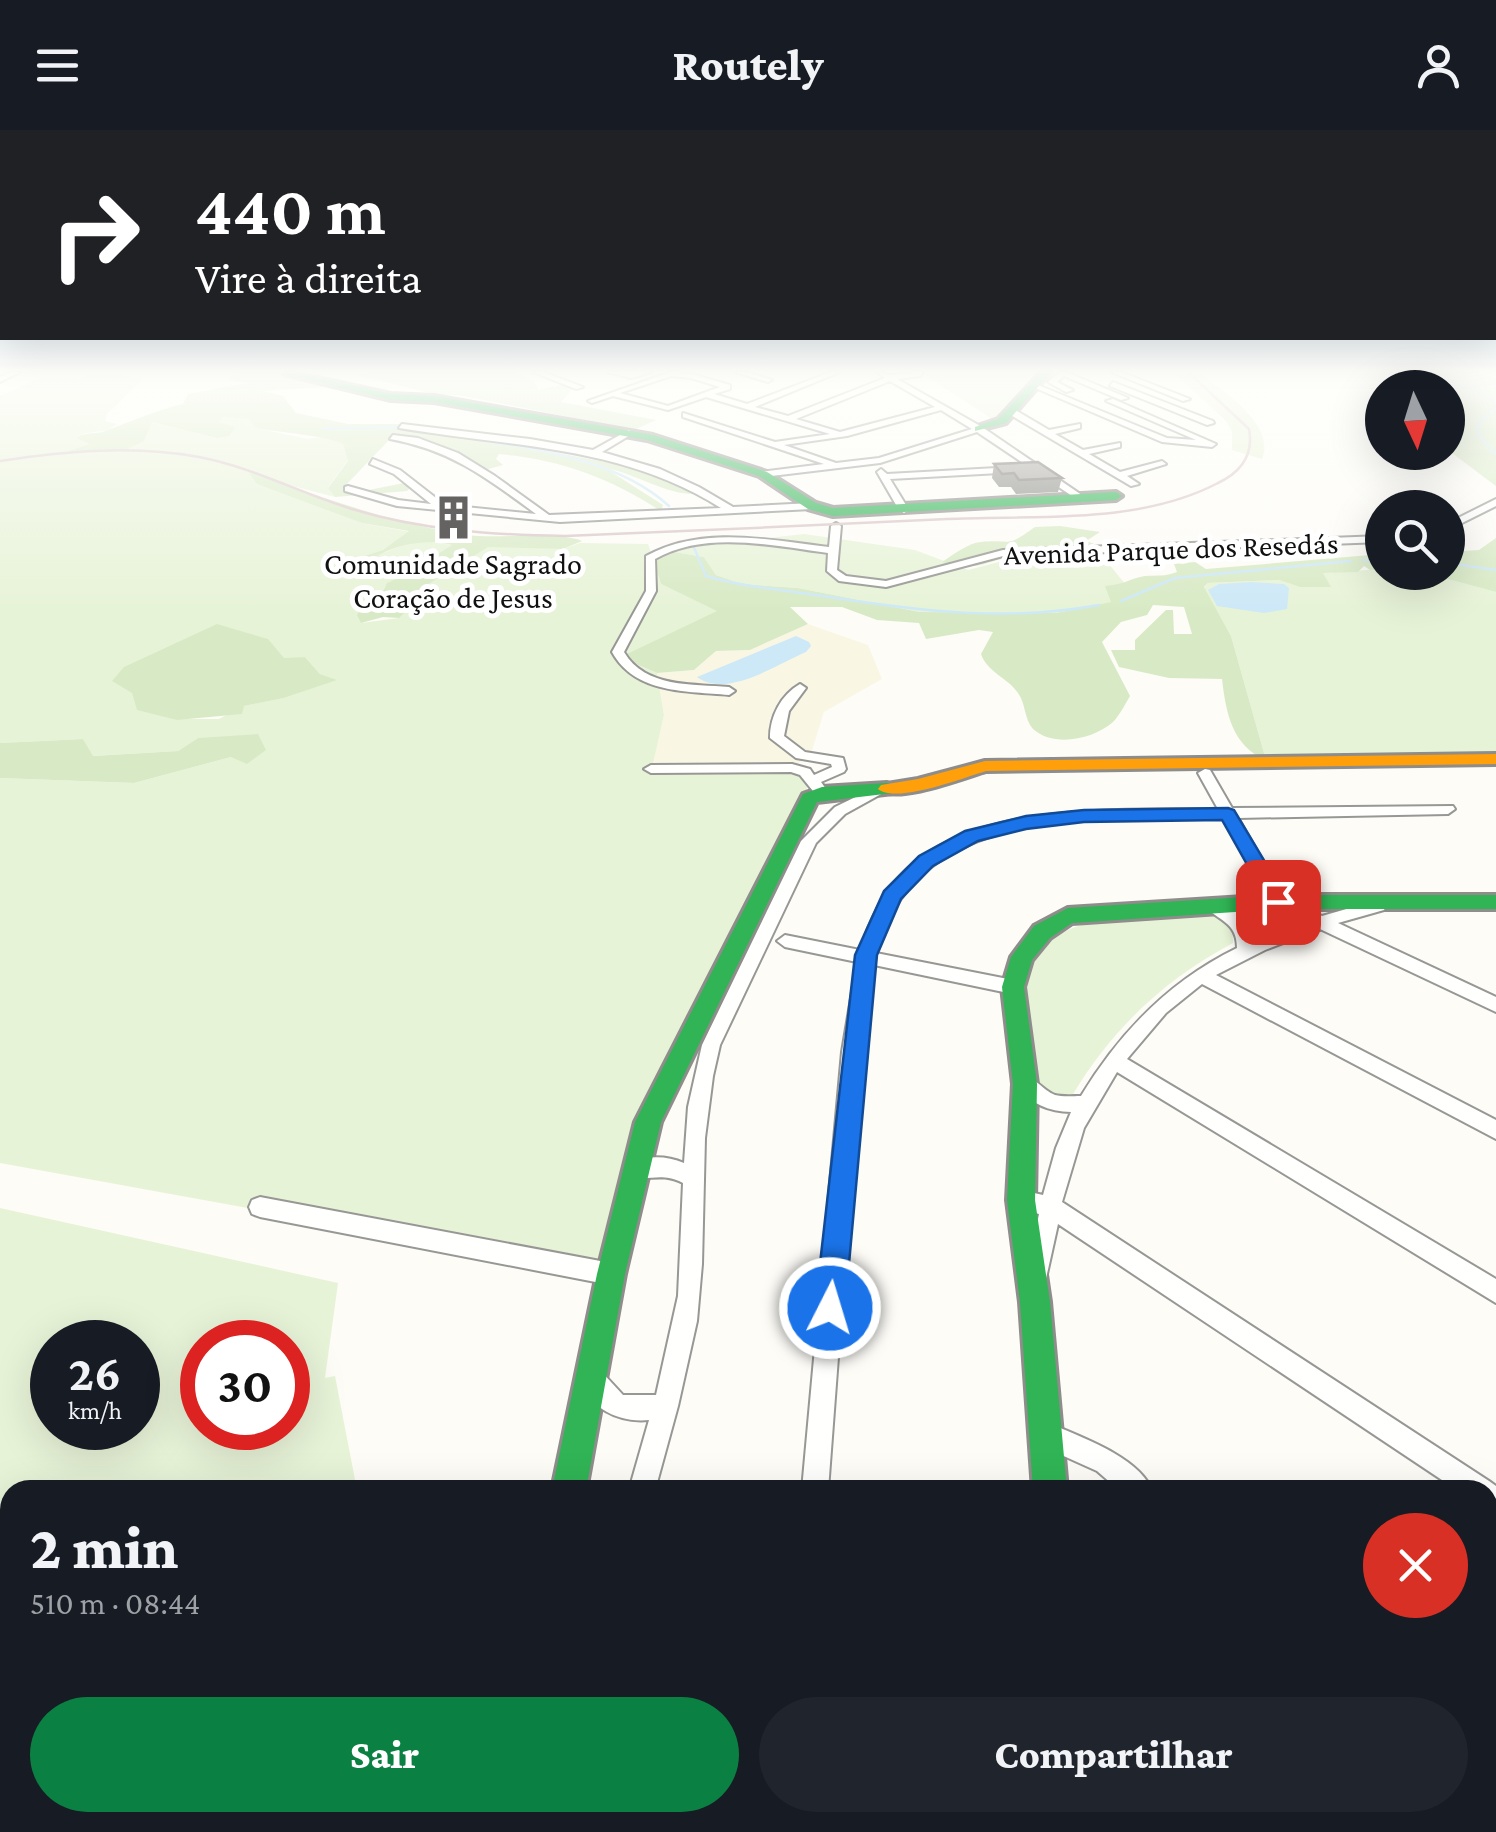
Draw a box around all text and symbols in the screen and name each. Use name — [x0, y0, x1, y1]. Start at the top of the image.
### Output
icon: menu — [30, 38, 85, 93]
icon: person — [1411, 38, 1466, 93]
text: Routely — [672, 40, 824, 90]
icon: right — [30, 170, 160, 300]
text: 440 m — [195, 171, 386, 249]
text: Vire à direita — [195, 253, 422, 303]
north arrow — [1365, 370, 1465, 470]
map controls — [1365, 370, 1465, 590]
button: search — [1365, 490, 1465, 590]
building icon: Comunidade Sagrado Coração de Jesus — [429, 493, 477, 541]
street label: Avenida Parque dos Resedás — [1003, 526, 1339, 572]
place label: Comunidade Sagrado Coração de Jesus — [324, 547, 582, 615]
pin — [1236, 860, 1321, 945]
icon: arrive — [1251, 875, 1306, 930]
position arrow — [778, 1256, 882, 1360]
speed limit sign: 30 — [180, 1320, 310, 1450]
text: 26 — [69, 1345, 121, 1401]
text: km/h — [68, 1397, 122, 1424]
button: close — [1363, 1513, 1468, 1618]
text: 2 min — [30, 1514, 178, 1581]
text: 510 m · 08:44 — [30, 1585, 200, 1621]
button: Sair — [30, 1697, 739, 1812]
button: Compartilhar — [759, 1697, 1468, 1812]

